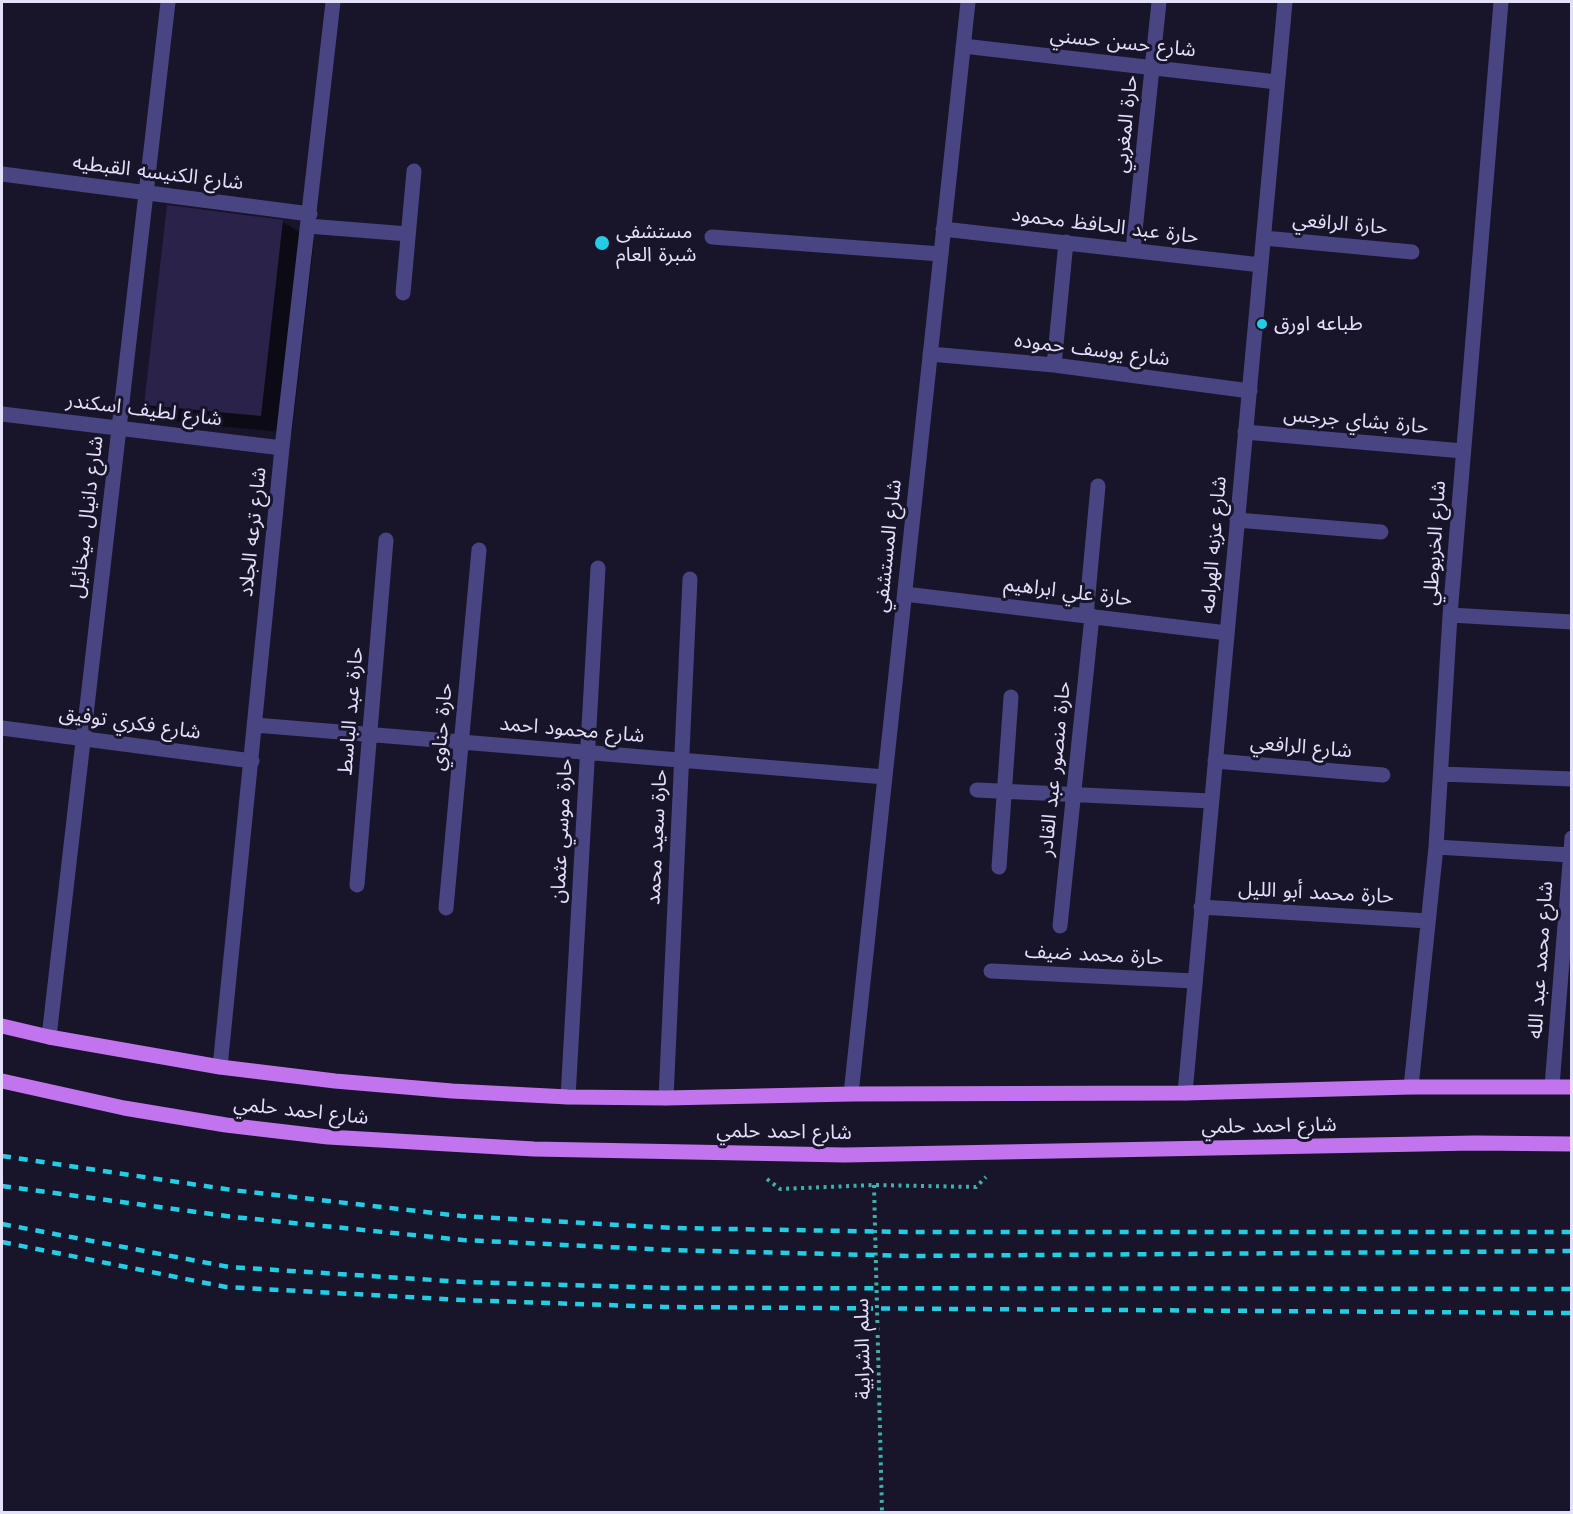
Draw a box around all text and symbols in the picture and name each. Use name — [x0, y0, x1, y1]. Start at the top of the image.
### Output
street label: شارع حسن حسني — [1049, 23, 1197, 63]
street label: حارة المغربي — [1109, 74, 1143, 174]
street label: شارع الكنيسه القبطيه — [71, 151, 245, 195]
street label: حارة عبد الحافظ محمود — [1010, 203, 1200, 249]
street label: حارة الرافعي — [1291, 208, 1389, 240]
place label: مستشفى شبرة العام — [616, 220, 696, 267]
marker: مستشفى شبرة العام — [593, 234, 611, 252]
place label: طباعه اورق — [1274, 312, 1363, 336]
marker: طباعه اورق — [1255, 317, 1269, 331]
street label: شارع يوسف حموده — [1013, 329, 1171, 371]
street label: شارع لطيف اسكندر — [65, 389, 223, 431]
street label: حارة بشاي جرجس — [1283, 403, 1429, 439]
street label: شارع دانيال ميخائيل — [65, 434, 109, 600]
street label: شارع ترعه الجلاد — [234, 466, 272, 598]
street label: شارع عزبه الهرامه — [1196, 475, 1232, 615]
street label: شارع المستشفي — [869, 478, 907, 614]
street label: شارع الخربوطلي — [1419, 480, 1451, 606]
street label: حارة علي ابراهيم — [1002, 572, 1134, 612]
street label: حارة عبد الباسط — [333, 646, 369, 776]
street label: حارة منصور عبد القادر — [1034, 680, 1076, 858]
street label: حارة حناوي — [426, 682, 458, 772]
street label: شارع فكري توفيق — [58, 701, 202, 745]
street label: شارع محمود احمد — [499, 712, 645, 748]
street label: شارع الرافعي — [1249, 731, 1353, 763]
street label: حارة موسي عثمان — [546, 758, 578, 904]
street label: حارة سعيد محمد — [641, 769, 673, 905]
street label: حارة محمد أبو الليل — [1238, 877, 1394, 909]
street label: شارع محمد عبد الله — [1524, 880, 1558, 1040]
street label: حارة محمد ضيف — [1024, 939, 1164, 971]
street label: شارع احمد حلمي — [232, 1092, 370, 1130]
street label: شارع احمد حلمي — [1201, 1113, 1337, 1139]
street label: شارع احمد حلمي — [716, 1119, 852, 1145]
street label: سلم الشرابية — [850, 1298, 876, 1400]

